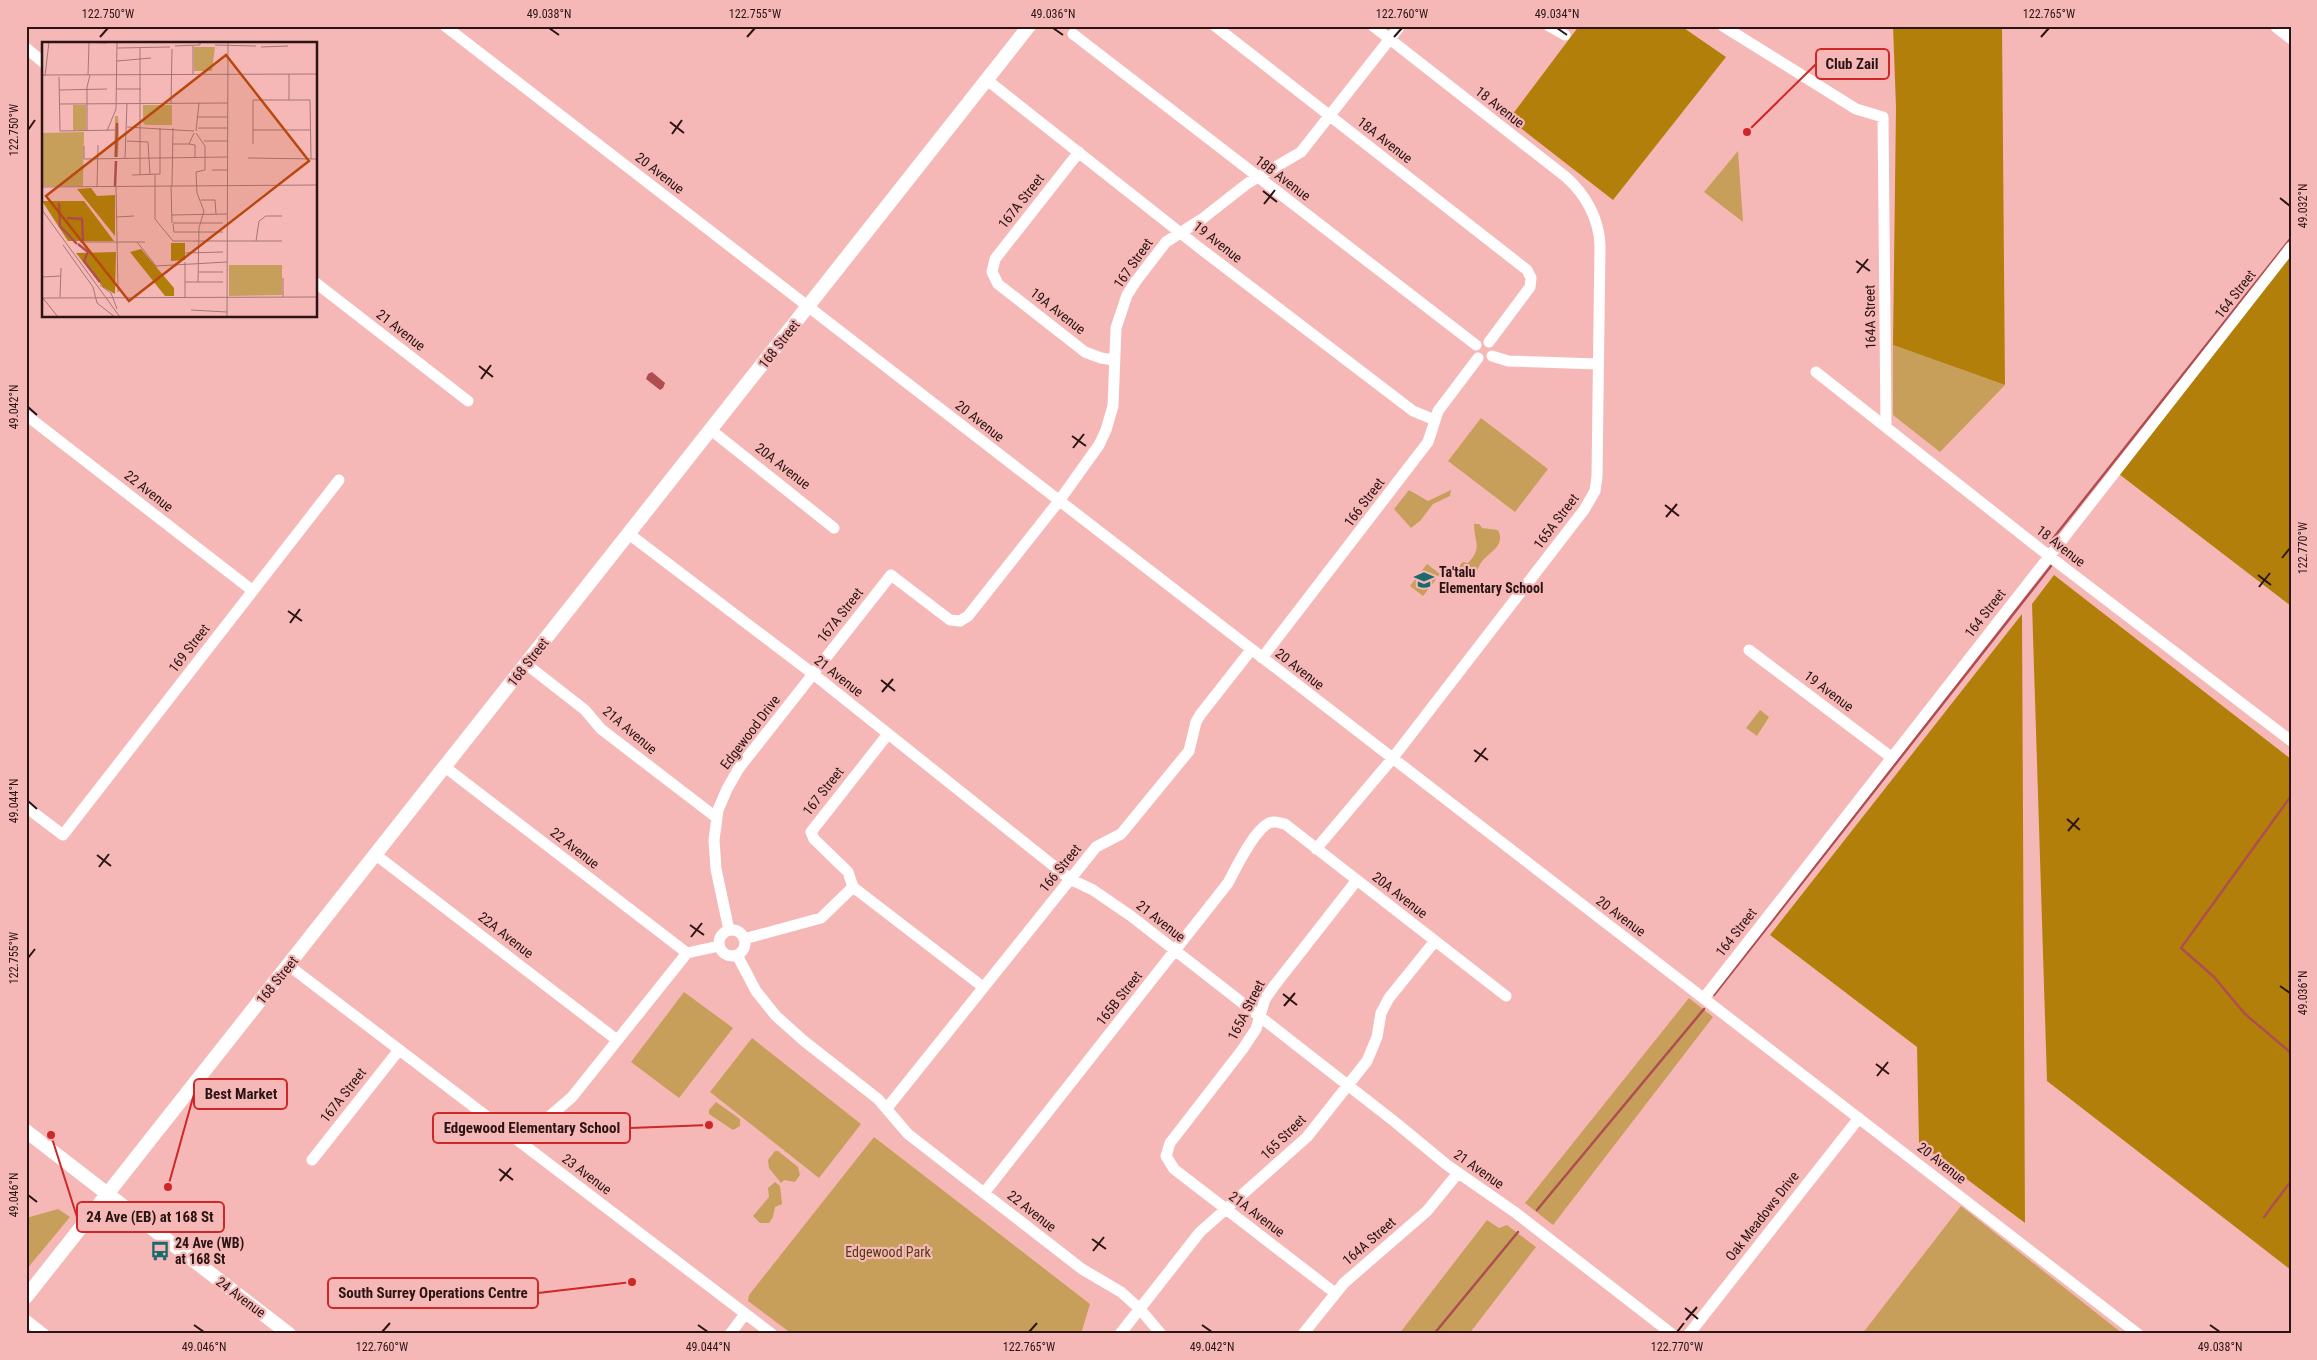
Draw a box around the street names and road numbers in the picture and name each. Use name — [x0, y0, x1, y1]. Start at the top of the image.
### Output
street label: 18 Avenue — [1472, 83, 1528, 131]
street label: 18A Avenue — [1354, 114, 1416, 167]
street label: 20 Avenue — [632, 149, 688, 197]
street label: 18B Avenue — [1252, 152, 1314, 204]
street label: 167A Street — [995, 171, 1047, 231]
street label: 19 Avenue — [1190, 218, 1246, 266]
street label: 167 Street — [1110, 235, 1156, 291]
street label: 164 Street — [2211, 267, 2259, 321]
street label: 164A Street — [1861, 284, 1879, 350]
street label: 19A Avenue — [1027, 285, 1089, 338]
street label: 21 Avenue — [373, 306, 429, 354]
street label: 168 Street — [755, 317, 803, 371]
street label: 20 Avenue — [952, 397, 1008, 445]
street label: 20A Avenue — [752, 440, 814, 493]
street label: 22 Avenue — [121, 467, 177, 515]
street label: 166 Street — [1341, 475, 1387, 529]
street label: 165A Street — [1530, 490, 1582, 552]
street label: 18 Avenue — [2033, 522, 2089, 570]
street label: 167A Street — [814, 585, 866, 645]
street label: 164 Street — [1961, 586, 2009, 640]
street label: 169 Street — [165, 621, 213, 675]
street label: 168 Street — [504, 635, 552, 689]
street label: 20 Avenue — [1272, 645, 1328, 693]
street label: 21 Avenue — [811, 652, 867, 700]
street label: 19 Avenue — [1801, 667, 1857, 715]
street label: Edgewood Drive — [717, 692, 783, 772]
street label: 21A Avenue — [600, 703, 661, 757]
street label: 167 Street — [799, 764, 847, 818]
street label: 22 Avenue — [547, 824, 603, 872]
street label: 166 Street — [1036, 841, 1084, 895]
street label: 20A Avenue — [1369, 869, 1431, 922]
street label: 20 Avenue — [1593, 892, 1649, 940]
street label: 21 Avenue — [1133, 897, 1189, 945]
street label: 164 Street — [1712, 905, 1760, 959]
street label: 22A Avenue — [475, 909, 537, 962]
street label: 168 Street — [253, 953, 301, 1007]
street label: 165B Street — [1093, 968, 1145, 1028]
street label: 165A Street — [1224, 977, 1268, 1043]
street label: 167A Street — [317, 1065, 369, 1125]
street label: 165 Street — [1257, 1111, 1309, 1163]
street label: 20 Avenue — [1914, 1139, 1970, 1187]
street label: 21 Avenue — [1451, 1146, 1507, 1192]
street label: 23 Avenue — [559, 1150, 615, 1198]
street label: Oak Meadows Drive — [1722, 1168, 1802, 1264]
street label: 22 Avenue — [1004, 1187, 1060, 1235]
street label: 21A Avenue — [1226, 1188, 1288, 1240]
street label: 164A Street — [1339, 1214, 1399, 1268]
street label: 24 Avenue — [213, 1273, 269, 1321]

